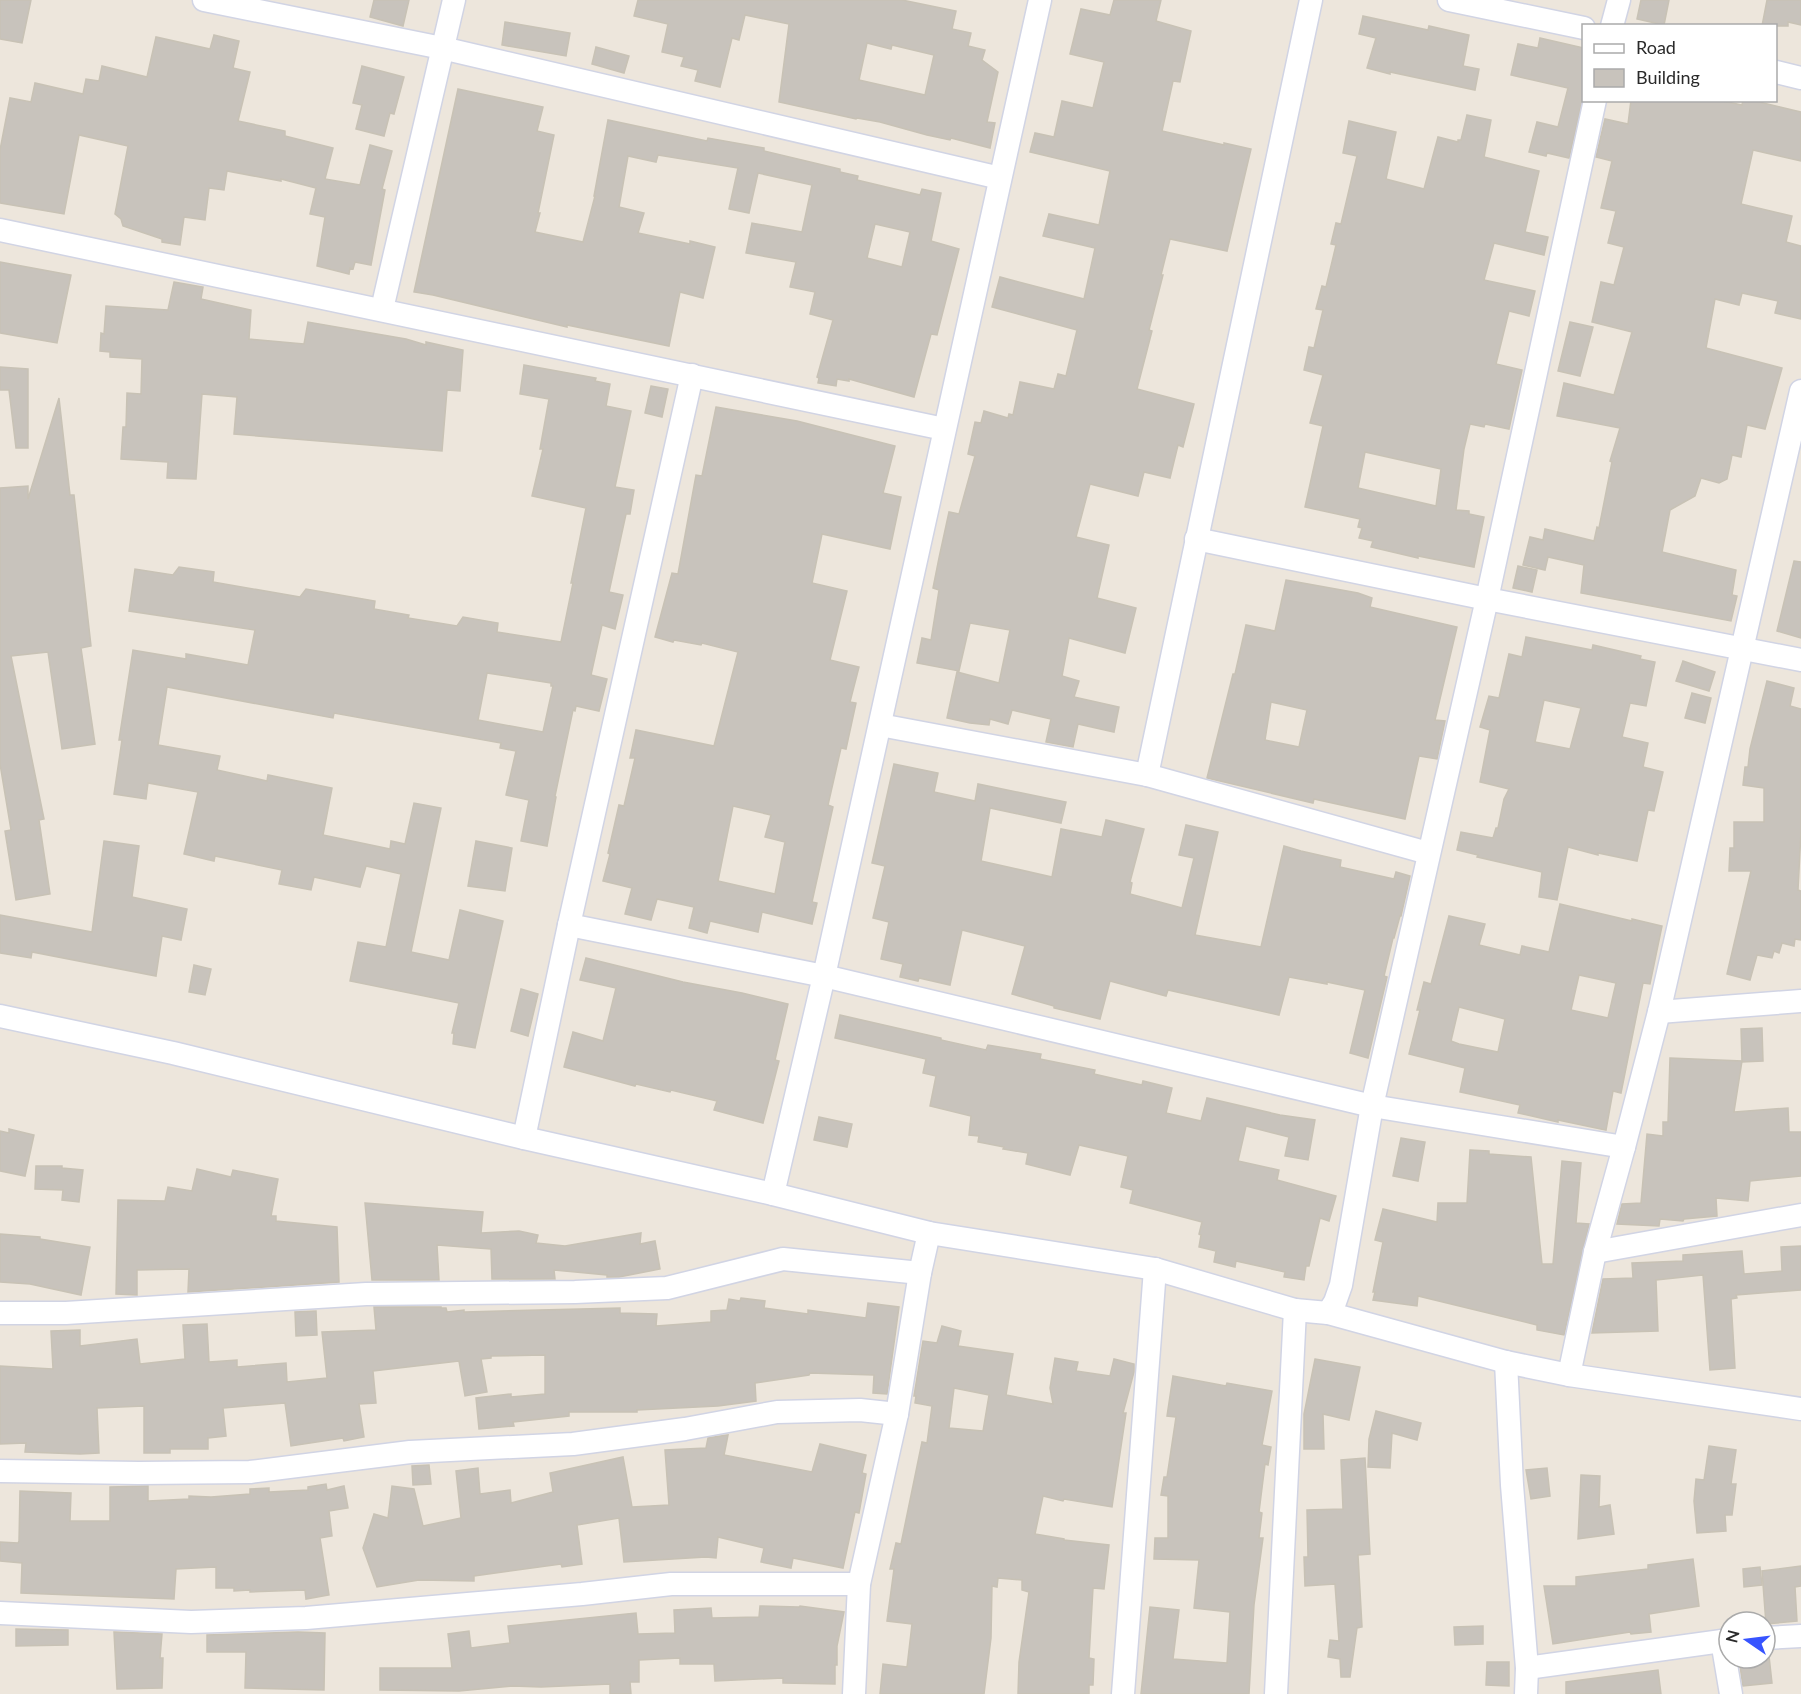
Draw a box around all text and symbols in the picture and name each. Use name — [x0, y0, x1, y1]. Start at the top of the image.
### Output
legend — [1582, 24, 1777, 102]
text: Road — [1636, 36, 1676, 58]
text: Building — [1636, 66, 1700, 88]
north arrow — [1717, 1610, 1777, 1670]
text: N — [1721, 1628, 1743, 1645]

